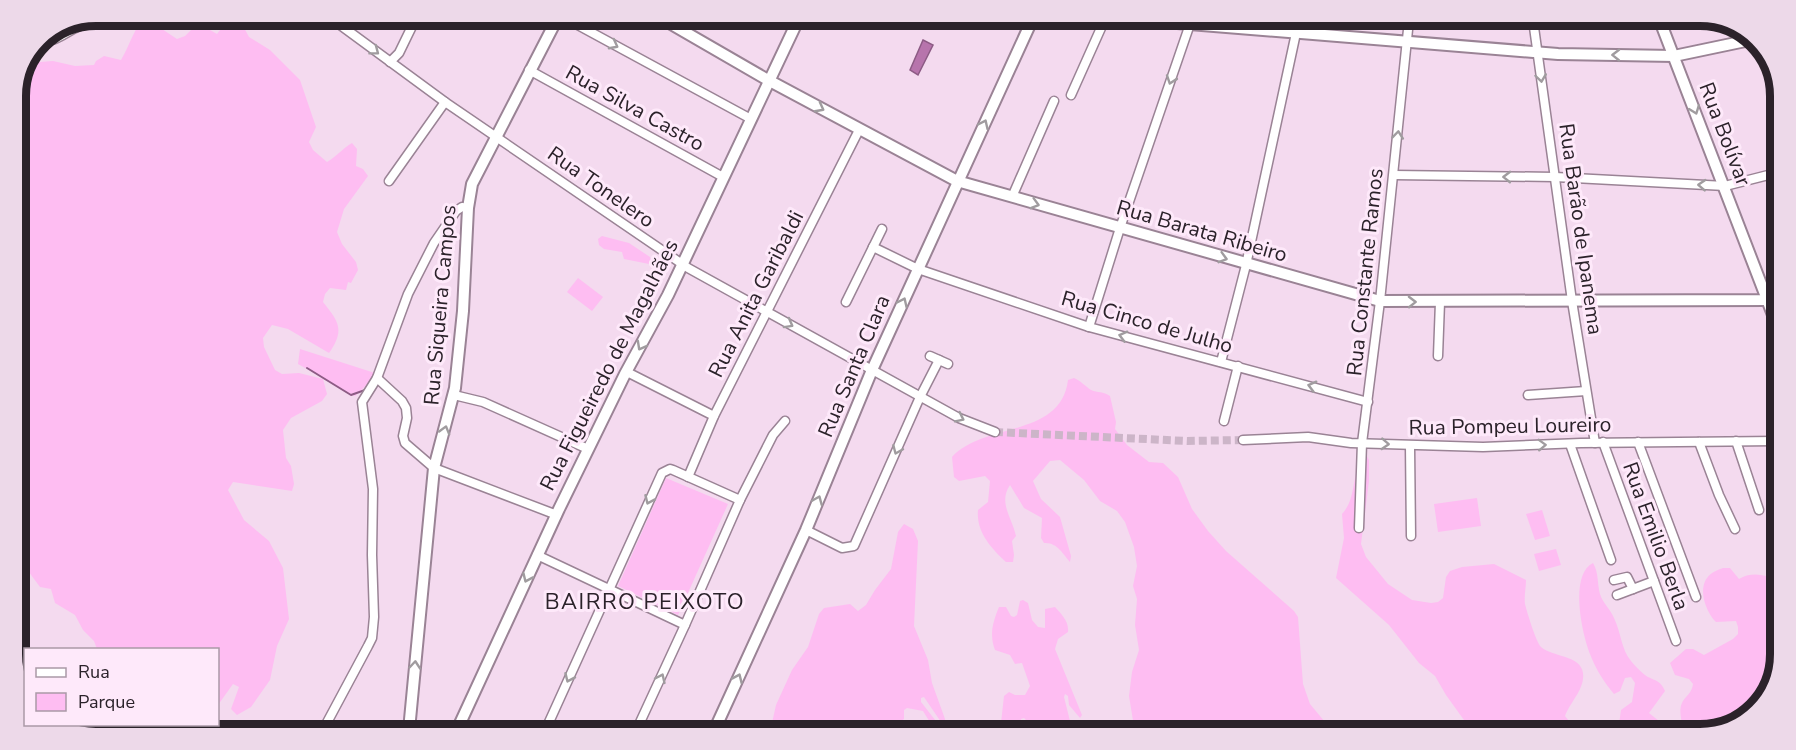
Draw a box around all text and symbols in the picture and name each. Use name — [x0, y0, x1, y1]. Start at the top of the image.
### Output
one-way arrow — [608, 38, 618, 49]
one-way arrow — [368, 43, 379, 54]
one-way arrow — [1611, 49, 1620, 62]
street label: Rua Silva Castro — [561, 58, 709, 158]
one-way arrow — [1166, 74, 1179, 85]
one-way arrow — [1535, 74, 1547, 83]
street label: Rua Bolívar — [1692, 78, 1758, 190]
one-way arrow — [813, 101, 824, 112]
one-way arrow — [1688, 105, 1701, 115]
one-way arrow — [976, 120, 988, 131]
street label: Rua Barão de Ipanema — [1552, 122, 1610, 336]
one-way arrow — [1391, 130, 1404, 139]
street label: Rua Tonelero — [542, 140, 660, 234]
street label: Rua Constante Ramos — [1340, 167, 1390, 377]
one-way arrow — [1503, 170, 1512, 183]
one-way arrow — [1698, 178, 1707, 191]
street label: Rua Barata Ribeiro — [1113, 193, 1291, 269]
one-way arrow — [1029, 197, 1040, 209]
street label: Rua Siqueira Campos — [417, 204, 463, 406]
street label: Rua Anita Garibaldi — [702, 206, 810, 382]
street label: Rua Figueiredo de Magalhães — [533, 235, 685, 495]
one-way arrow — [1217, 251, 1227, 263]
street label: Rua Cinco de Julho — [1058, 284, 1236, 360]
street label: Rua Santa Clara — [811, 290, 897, 442]
one-way arrow — [1407, 296, 1416, 308]
one-way arrow — [896, 297, 908, 308]
one-way arrow — [783, 317, 793, 328]
one-way arrow — [1119, 331, 1129, 344]
one-way arrow — [637, 340, 648, 351]
one-way arrow — [1307, 381, 1317, 394]
one-way arrow — [953, 410, 964, 422]
street label: Rua Pompeu Loureiro — [1408, 410, 1612, 442]
one-way arrow — [438, 425, 450, 436]
one-way arrow — [1381, 438, 1390, 451]
one-way arrow — [1537, 438, 1546, 451]
one-way arrow — [892, 444, 904, 455]
street label: Rua Emilio Berla — [1616, 458, 1696, 614]
one-way arrow — [644, 494, 656, 505]
one-way arrow — [811, 495, 823, 506]
one-way arrow — [522, 572, 534, 583]
district label: BAIRRO PEIXOTO — [545, 587, 745, 617]
legend — [24, 648, 219, 726]
text: Rua — [78, 660, 110, 684]
one-way arrow — [408, 660, 421, 670]
one-way arrow — [564, 671, 576, 682]
one-way arrow — [730, 673, 742, 684]
one-way arrow — [653, 674, 665, 685]
text: Parque — [78, 690, 135, 714]

